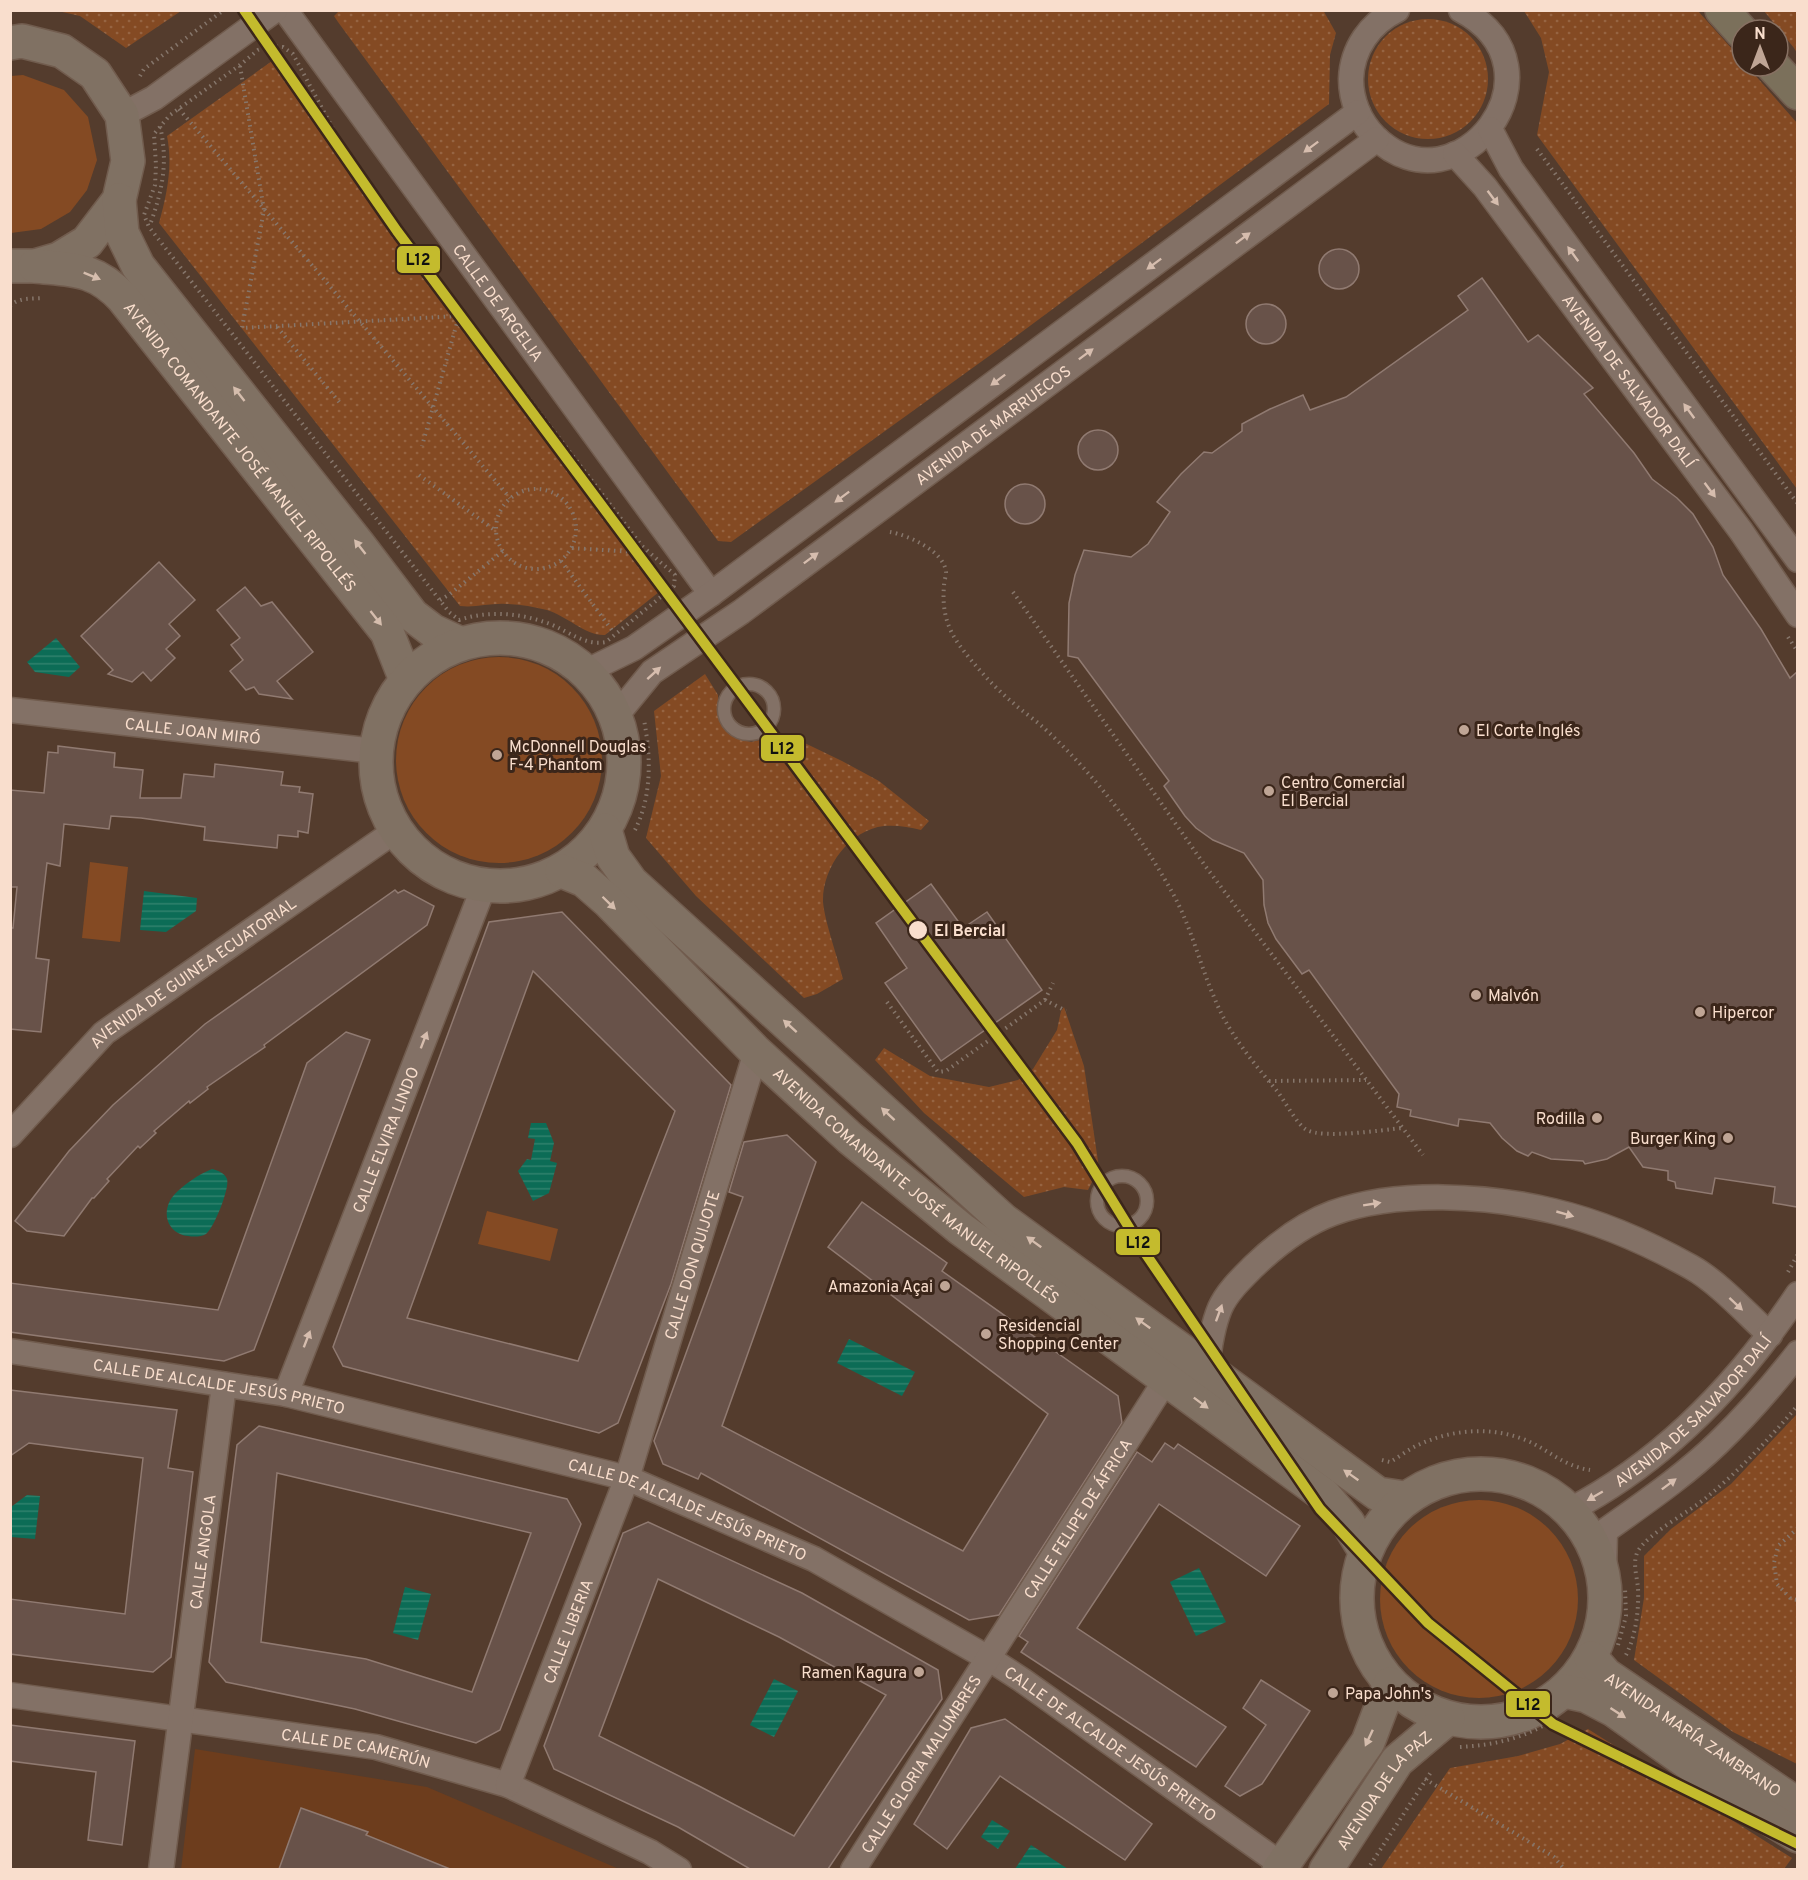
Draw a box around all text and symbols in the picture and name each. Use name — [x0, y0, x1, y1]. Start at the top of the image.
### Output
north arrow — [1730, 18, 1790, 78]
text: N — [1754, 25, 1766, 45]
one-way arrow — [1303, 141, 1318, 153]
one-way arrow — [1487, 190, 1499, 205]
one-way arrow — [1234, 232, 1250, 244]
street label: CALLE DE ARGELIA — [447, 241, 546, 367]
line badge: L12 — [396, 245, 441, 274]
one-way arrow — [1567, 246, 1580, 262]
text: L12 — [405, 251, 431, 271]
one-way arrow — [1147, 257, 1162, 269]
one-way arrow — [84, 271, 102, 281]
street label: AVENIDA DE SALVADOR DALÍ — [1556, 291, 1701, 474]
street label: AVENIDA COMANDANTE JOSÉ MANUEL RIPOLLÉS — [118, 299, 360, 597]
one-way arrow — [1077, 348, 1093, 360]
street label: AVENIDA DE MARRUECOS — [912, 362, 1076, 491]
one-way arrow — [990, 374, 1006, 386]
one-way arrow — [233, 386, 246, 402]
one-way arrow — [1683, 404, 1695, 419]
one-way arrow — [1703, 482, 1715, 497]
one-way arrow — [834, 490, 849, 502]
one-way arrow — [355, 539, 367, 554]
one-way arrow — [804, 552, 819, 564]
one-way arrow — [370, 611, 382, 626]
one-way arrow — [646, 666, 662, 679]
street label: CALLE JOAN MIRÓ — [124, 715, 262, 750]
place label: El Corte Inglés — [1476, 722, 1581, 742]
marker: El Corte Inglés — [1457, 723, 1471, 737]
line badge: L12 — [760, 734, 805, 762]
place label: McDonnell Douglas F-4 Phantom — [509, 738, 646, 776]
text: L12 — [769, 740, 795, 760]
marker: McDonnell Douglas F-4 Phantom — [490, 748, 504, 762]
place label: Centro Comercial El Bercial — [1281, 774, 1405, 812]
marker: Centro Comercial El Bercial — [1262, 784, 1276, 798]
street label: AVENIDA DE GUINEA ECUATORIAL — [87, 894, 301, 1053]
one-way arrow — [602, 896, 617, 910]
marker: El Bercial — [907, 919, 929, 941]
place label: El Bercial — [934, 922, 1006, 942]
place label: Malvón — [1488, 987, 1539, 1007]
marker: Malvón — [1469, 988, 1483, 1002]
place label: Hipercor — [1712, 1004, 1774, 1024]
marker: Hipercor — [1693, 1005, 1707, 1019]
one-way arrow — [783, 1019, 798, 1033]
one-way arrow — [419, 1031, 429, 1049]
street label: CALLE ELVIRA LINDO — [349, 1064, 425, 1216]
street label: AVENIDA COMANDANTE JOSÉ MANUEL RIPOLLÉS — [768, 1064, 1063, 1310]
one-way arrow — [880, 1107, 895, 1121]
place label: Rodilla — [1536, 1110, 1585, 1130]
marker: Rodilla — [1590, 1111, 1604, 1125]
place label: Burger King — [1630, 1130, 1716, 1150]
marker: Burger King — [1721, 1131, 1735, 1145]
street label: CALLE DON QUIJOTE — [661, 1188, 726, 1343]
one-way arrow — [1363, 1199, 1382, 1208]
one-way arrow — [1556, 1210, 1574, 1219]
line badge: L12 — [1115, 1228, 1161, 1256]
text: L12 — [1125, 1234, 1151, 1254]
one-way arrow — [1026, 1236, 1042, 1248]
place label: Amazonia Açai — [828, 1278, 933, 1298]
marker: Amazonia Açai — [938, 1279, 952, 1293]
one-way arrow — [1729, 1296, 1743, 1310]
one-way arrow — [1214, 1303, 1224, 1321]
place label: Residencial Shopping Center — [998, 1317, 1119, 1355]
one-way arrow — [1136, 1317, 1152, 1329]
marker: Residencial Shopping Center — [979, 1327, 993, 1341]
one-way arrow — [303, 1330, 312, 1348]
street label: AVENIDA DE SALVADOR DALÍ — [1611, 1330, 1778, 1493]
street label: CALLE DE ALCALDE JESÚS PRIETO — [91, 1356, 347, 1420]
one-way arrow — [1193, 1397, 1209, 1409]
street label: CALLE FELIPE DE ÁFRICA — [1020, 1436, 1138, 1604]
street label: CALLE DE ALCALDE JESÚS PRIETO — [566, 1456, 809, 1567]
one-way arrow — [1344, 1469, 1360, 1481]
one-way arrow — [1662, 1479, 1677, 1491]
one-way arrow — [1586, 1491, 1603, 1501]
street label: CALLE ANGOLA — [187, 1493, 222, 1611]
street label: CALLE LIBERIA — [540, 1576, 599, 1687]
street label: CALLE DE ALCALDE JESÚS PRIETO — [1000, 1663, 1220, 1827]
place label: Ramen Kagura — [801, 1664, 907, 1684]
marker: Ramen Kagura — [912, 1665, 926, 1679]
street label: AVENIDA MARÍA ZAMBRANO — [1600, 1669, 1784, 1803]
street label: CALLE GLORIA MALUMBRES — [858, 1672, 987, 1858]
place label: Papa John's — [1345, 1685, 1432, 1705]
marker: Papa John's — [1326, 1686, 1340, 1700]
line badge: L12 — [1505, 1690, 1551, 1718]
text: L12 — [1515, 1696, 1541, 1716]
one-way arrow — [1610, 1708, 1626, 1719]
street label: CALLE DE CAMERÚN — [280, 1726, 432, 1774]
street label: AVENIDA DE LA PAZ — [1333, 1728, 1437, 1855]
one-way arrow — [1364, 1730, 1374, 1748]

